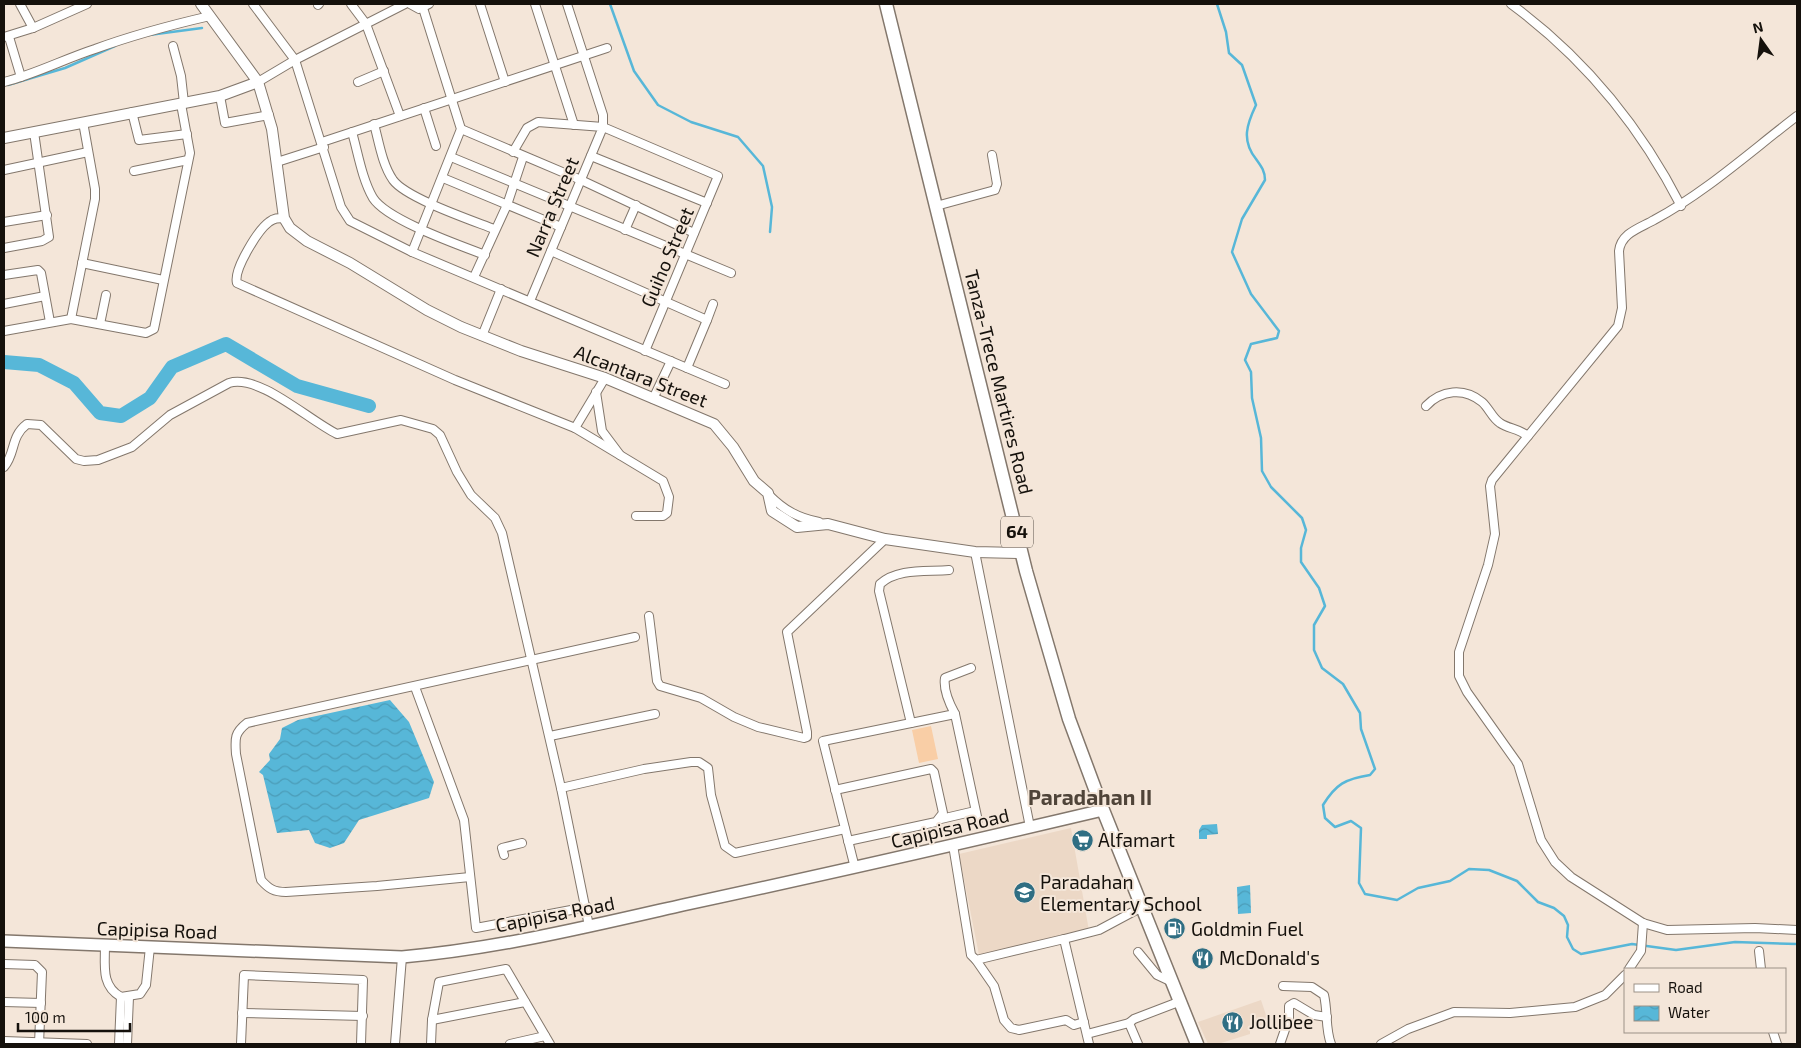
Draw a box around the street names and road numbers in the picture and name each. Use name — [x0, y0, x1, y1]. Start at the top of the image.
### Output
street label: Narra Street — [520, 153, 583, 260]
street label: Guiho Street — [635, 203, 698, 310]
street label: Tanza-Trece Martires Road — [960, 267, 1039, 497]
street label: Alcantara Street — [571, 340, 711, 412]
road number: 64 — [1001, 516, 1033, 548]
street label: Capipisa Road — [888, 803, 1011, 852]
street label: Capipisa Road — [493, 891, 616, 936]
street label: Capipisa Road — [96, 916, 218, 943]

